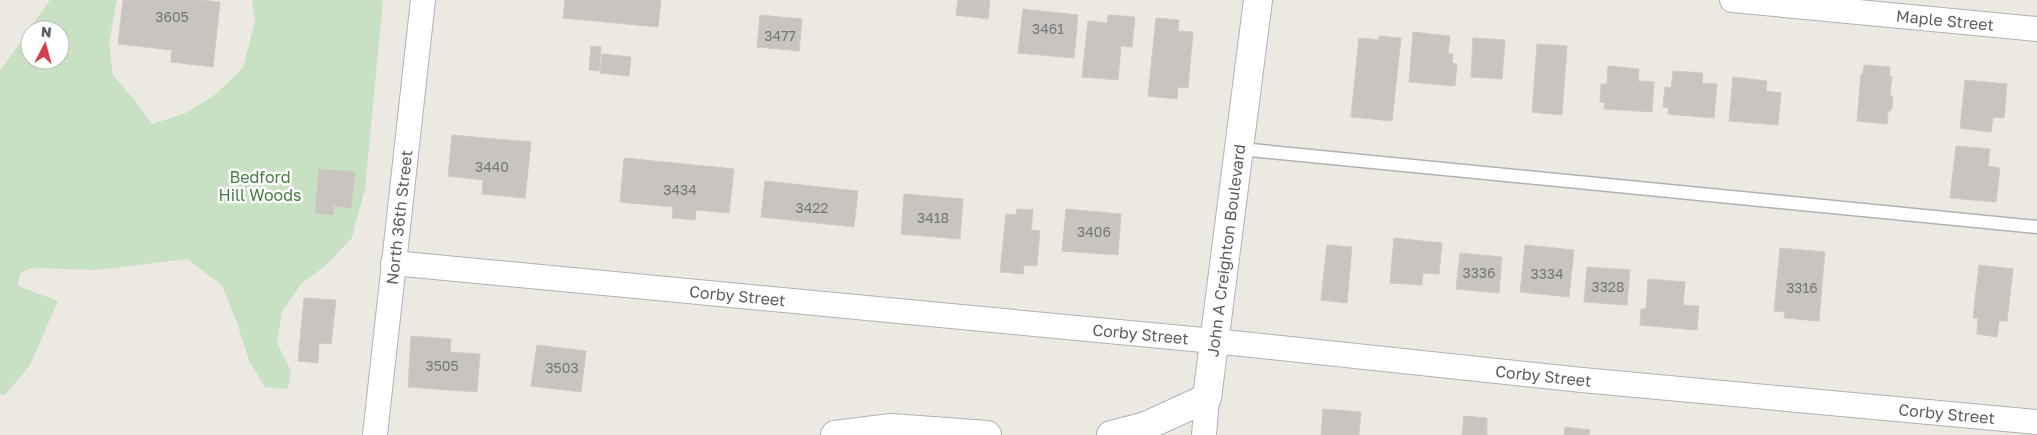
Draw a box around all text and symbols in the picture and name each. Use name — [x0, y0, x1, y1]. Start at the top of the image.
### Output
street label: Maple Street — [1895, 6, 1995, 35]
house number: 3605 — [155, 8, 189, 25]
north arrow — [20, 20, 70, 70]
house number: 3461 — [1032, 20, 1064, 37]
text: N — [40, 23, 53, 41]
house number: 3477 — [764, 27, 796, 44]
street label: John A Creighton Boulevard — [1202, 143, 1249, 358]
street label: North 36th Street — [382, 149, 416, 286]
house number: 3440 — [475, 158, 509, 175]
park label: Bedford Hill Woods — [219, 167, 301, 205]
house number: 3434 — [663, 181, 697, 198]
house number: 3422 — [796, 199, 828, 216]
house number: 3418 — [917, 209, 949, 226]
house number: 3406 — [1077, 223, 1111, 240]
house number: 3336 — [1462, 264, 1496, 281]
house number: 3334 — [1530, 265, 1564, 282]
house number: 3328 — [1591, 278, 1625, 295]
house number: 3316 — [1786, 279, 1818, 296]
street label: Corby Street — [688, 281, 787, 310]
street label: Corby Street — [1092, 320, 1190, 349]
house number: 3505 — [425, 357, 459, 374]
house number: 3503 — [545, 359, 579, 376]
street label: Corby Street — [1494, 361, 1592, 391]
street label: Corby Street — [1898, 399, 1996, 428]

